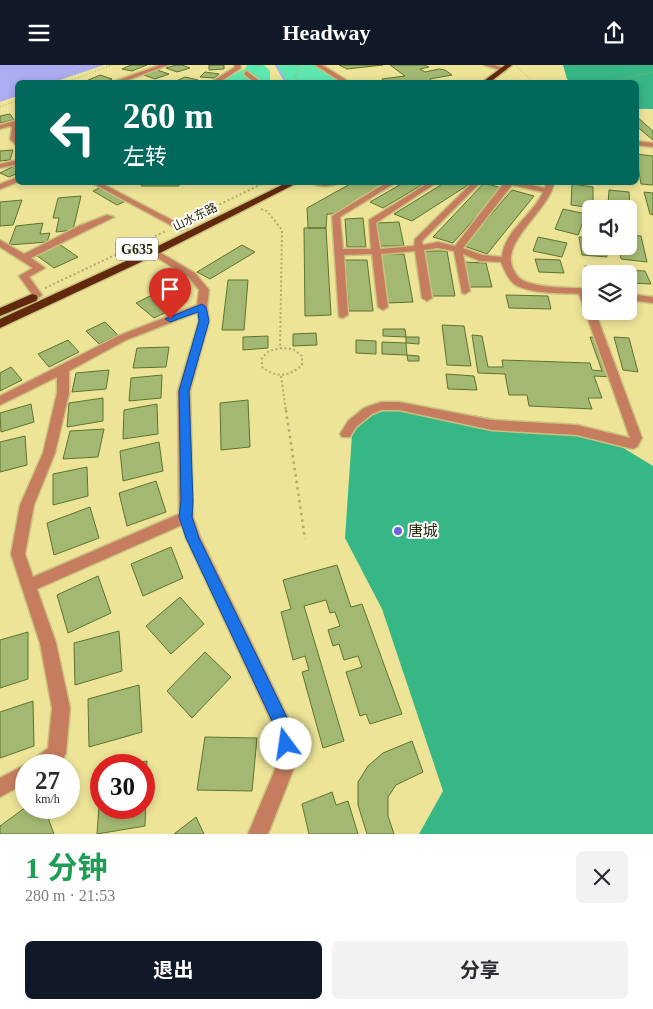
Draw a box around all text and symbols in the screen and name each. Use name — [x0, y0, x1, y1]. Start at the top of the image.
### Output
icon: menu — [25, 19, 53, 47]
icon: share — [600, 19, 628, 47]
text: Headway — [283, 20, 371, 45]
text: 260 m — [123, 97, 213, 136]
icon: left — [40, 100, 105, 165]
text: 左转 — [123, 144, 167, 169]
street label: 山水东路 — [170, 200, 220, 234]
map controls — [582, 200, 637, 320]
button: sound — [582, 200, 637, 255]
road number: G635 — [116, 237, 158, 260]
button: layers — [582, 265, 637, 320]
pin — [149, 268, 191, 319]
icon: arrive — [156, 275, 184, 303]
place label: 唐城 — [408, 523, 438, 539]
marker: 唐城 — [392, 525, 404, 537]
position arrow — [259, 717, 311, 769]
speed limit sign: 30 — [90, 754, 155, 819]
text: 27 — [35, 767, 60, 794]
text: km/h — [35, 792, 60, 806]
text: 1 分钟 — [25, 851, 108, 884]
button: close — [576, 851, 628, 903]
text: 280 m · 21:53 — [25, 887, 115, 904]
button: 退出 — [25, 941, 322, 999]
button: 分享 — [332, 941, 628, 999]

